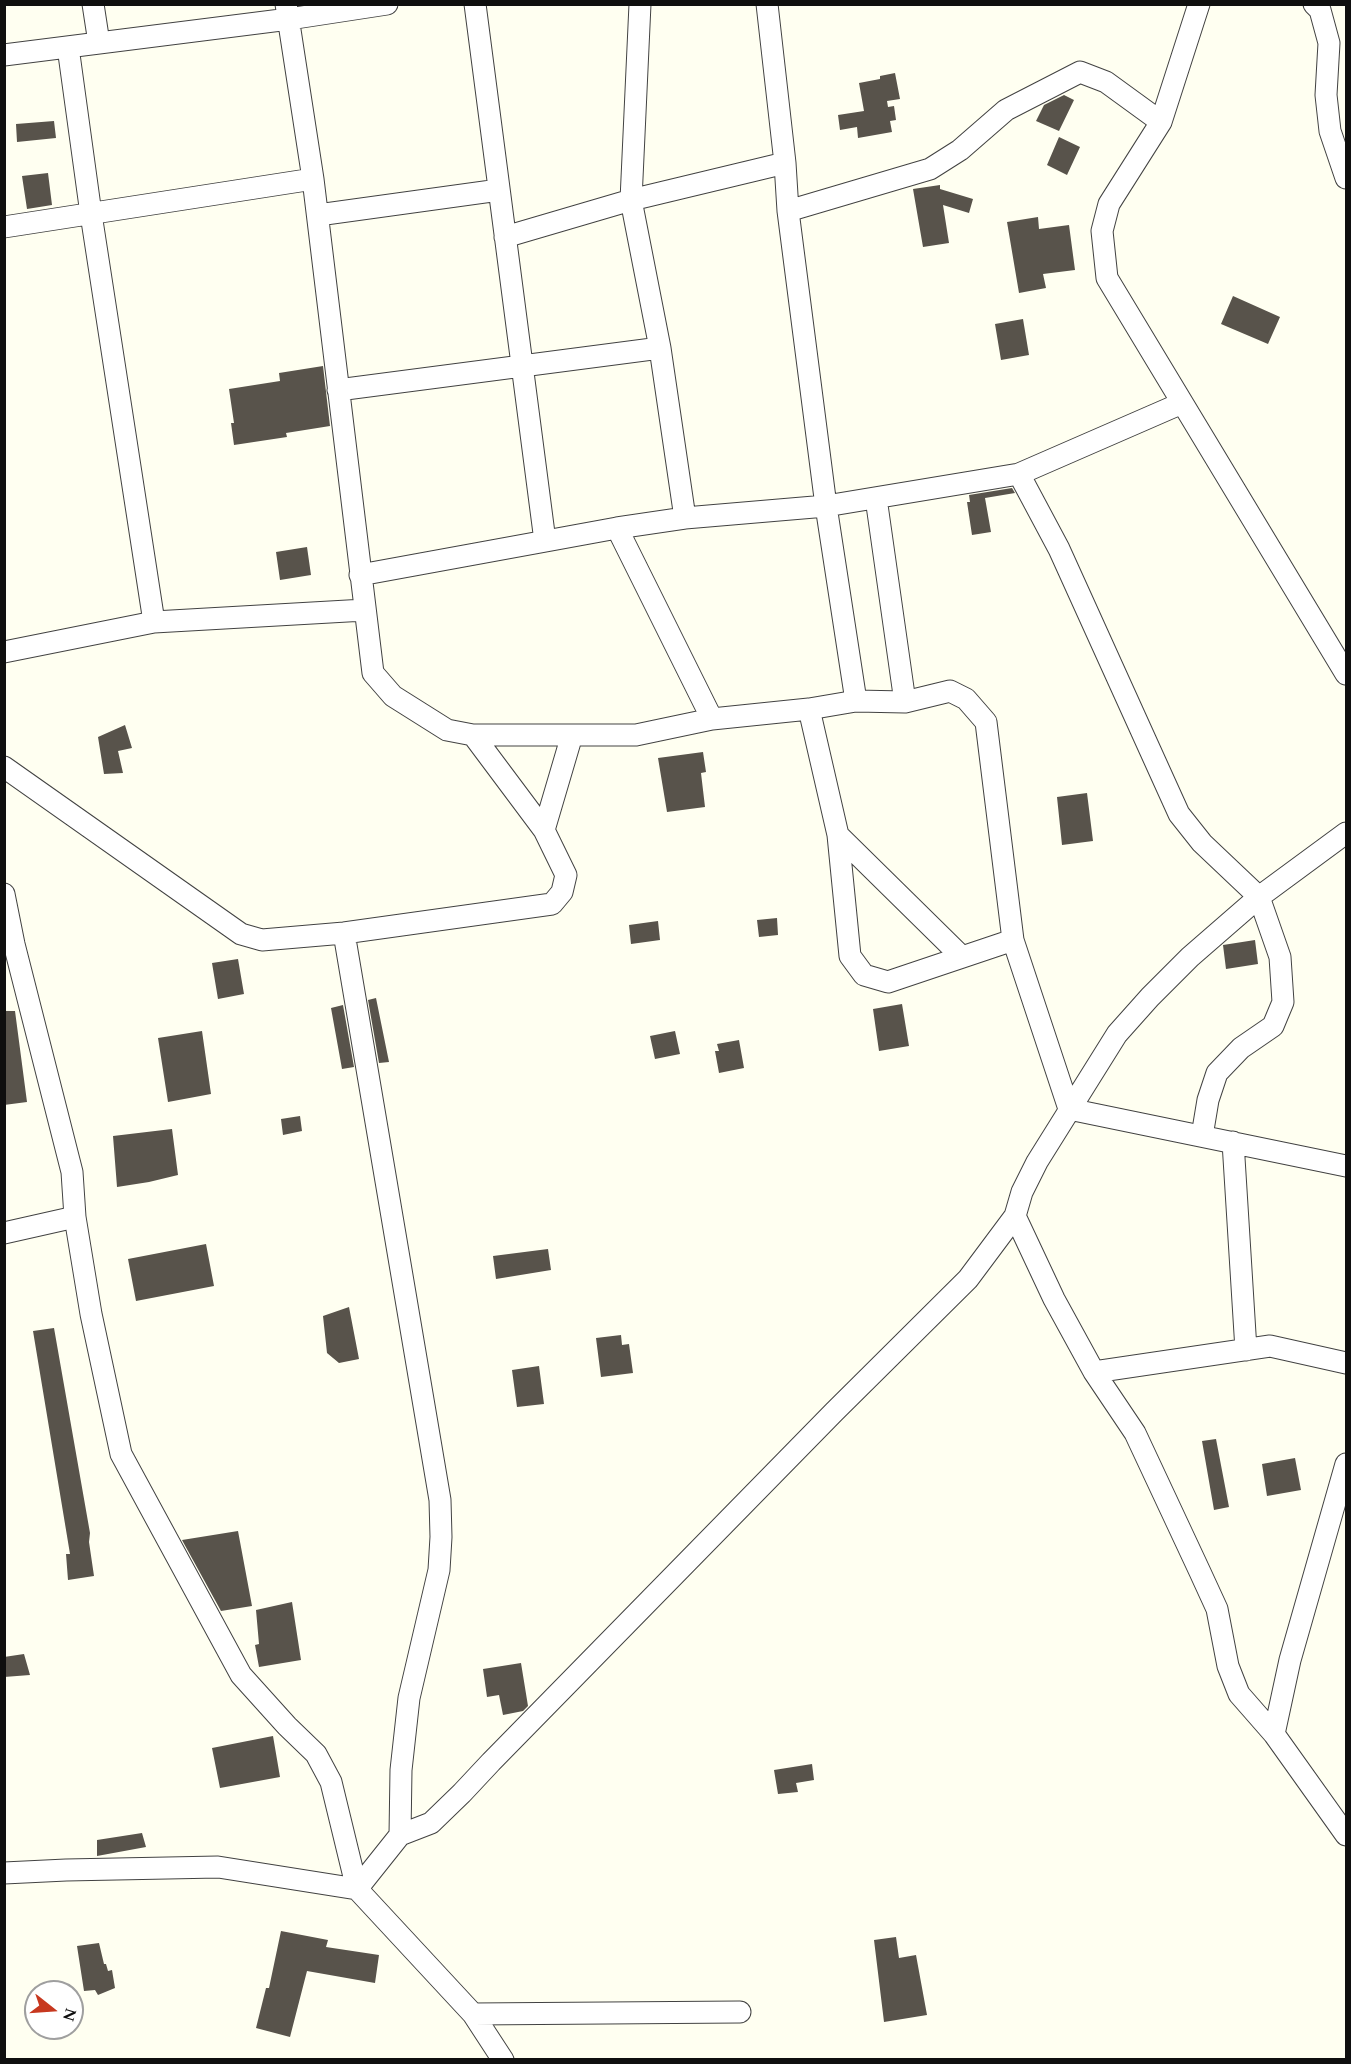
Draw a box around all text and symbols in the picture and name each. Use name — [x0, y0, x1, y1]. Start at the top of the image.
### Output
north arrow — [24, 1980, 84, 2040]
text: N — [56, 2005, 83, 2024]

